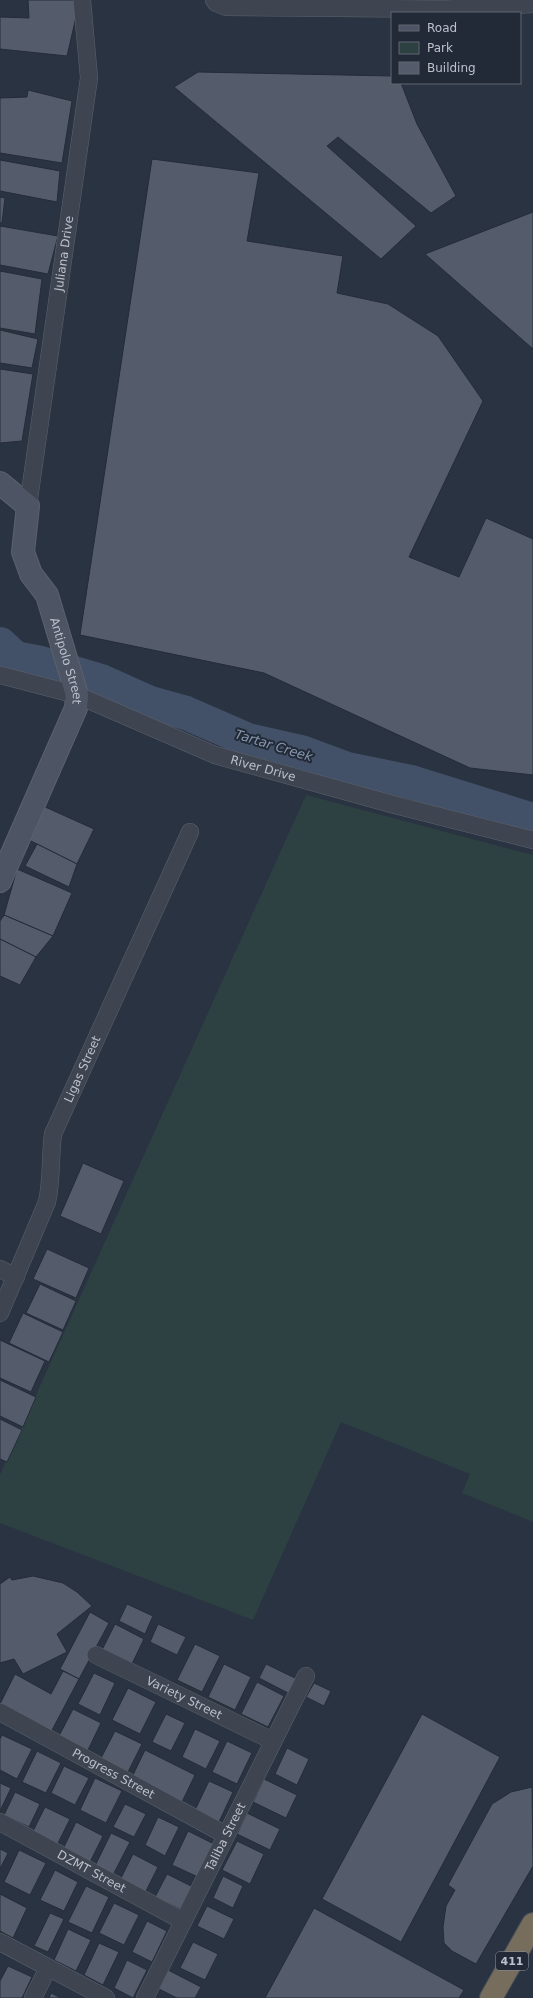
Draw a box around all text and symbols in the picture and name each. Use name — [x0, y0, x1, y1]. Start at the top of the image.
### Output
legend — [391, 12, 521, 84]
text: Road — [427, 21, 457, 35]
text: Park — [427, 41, 453, 55]
text: Building — [427, 61, 476, 75]
street label: Juliana Drive — [52, 215, 76, 293]
street label: Antipolo Street — [47, 616, 84, 705]
water label: Tartar Creek — [233, 727, 315, 765]
street label: River Drive — [229, 753, 297, 784]
street label: Ligas Street — [61, 1033, 104, 1105]
street label: Variety Street — [144, 1674, 225, 1722]
street label: Progress Street — [70, 1746, 157, 1802]
street label: Taliba Street — [202, 1800, 249, 1874]
street label: DZMT Street — [55, 1847, 128, 1896]
road number: 411 — [496, 1952, 528, 1970]

